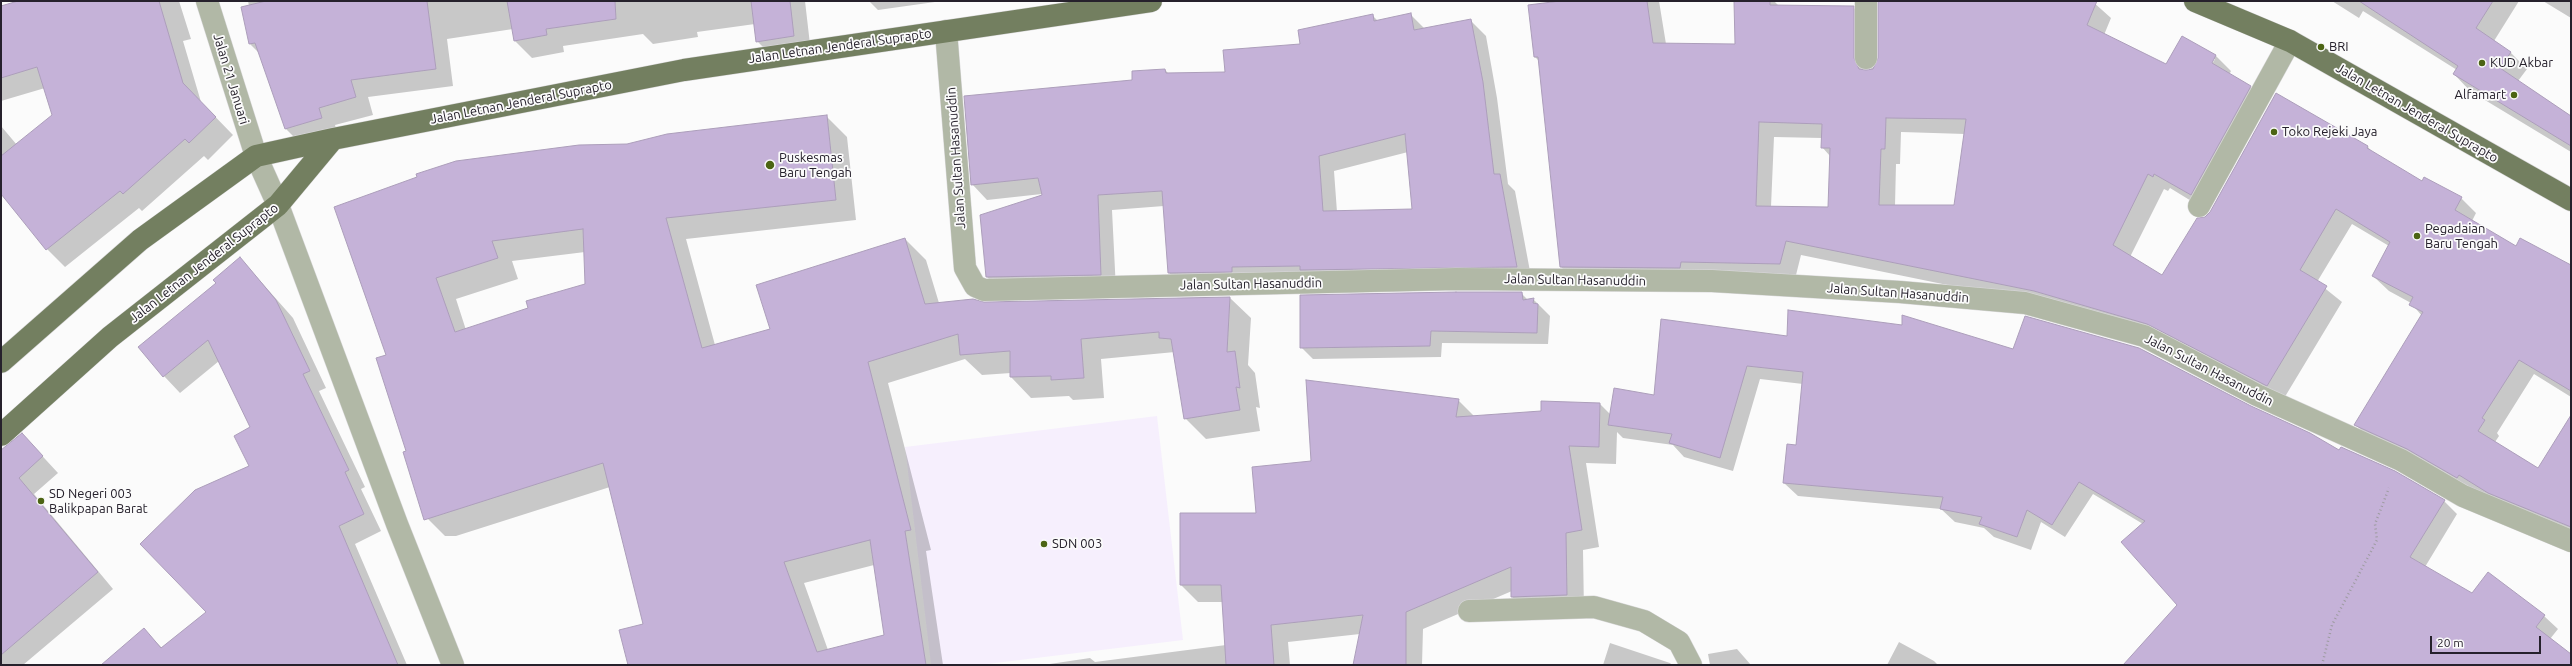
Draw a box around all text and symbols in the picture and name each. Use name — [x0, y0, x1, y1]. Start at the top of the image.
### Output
street label: Jalan Letnan Jenderal Suprapto — [748, 25, 932, 67]
street label: Jalan 21 Januari — [210, 32, 252, 126]
place label: BRI — [2329, 39, 2349, 55]
marker: BRI — [2316, 42, 2326, 52]
place label: KUD Akbar — [2490, 55, 2553, 71]
marker: KUD Akbar — [2477, 58, 2487, 68]
street label: Jalan Letnan Jenderal Suprapto — [2333, 60, 2501, 166]
street label: Jalan Letnan Jenderal Suprapto — [429, 77, 613, 127]
street label: Jalan Sultan Hasanuddin — [943, 87, 969, 229]
place label: Alfamart — [2455, 87, 2506, 103]
marker: Alfamart — [2509, 90, 2519, 100]
place label: Toko Rejeki Jaya — [2282, 124, 2377, 140]
marker: Toko Rejeki Jaya — [2269, 127, 2279, 137]
place label: Puskesmas Baru Tengah — [779, 150, 852, 181]
marker: Puskesmas Baru Tengah — [764, 159, 776, 171]
street label: Jalan Letnan Jenderal Suprapto — [127, 200, 281, 326]
place label: Pegadaian Baru Tengah — [2425, 221, 2498, 252]
marker: Pegadaian Baru Tengah — [2412, 231, 2422, 241]
street label: Jalan Sultan Hasanuddin — [1504, 271, 1646, 289]
street label: Jalan Sultan Hasanuddin — [1180, 275, 1322, 293]
street label: Jalan Sultan Hasanuddin — [1827, 280, 1969, 306]
street label: Jalan Sultan Hasanuddin — [2142, 331, 2276, 409]
place label: SD Negeri 003 Balikpapan Barat — [49, 486, 148, 517]
marker: SD Negeri 003 Balikpapan Barat — [36, 496, 46, 506]
place label: SDN 003 — [1052, 536, 1102, 552]
marker: SDN 003 — [1039, 539, 1049, 549]
scale bar — [2432, 628, 2543, 654]
text: 20 m — [2437, 636, 2464, 649]

